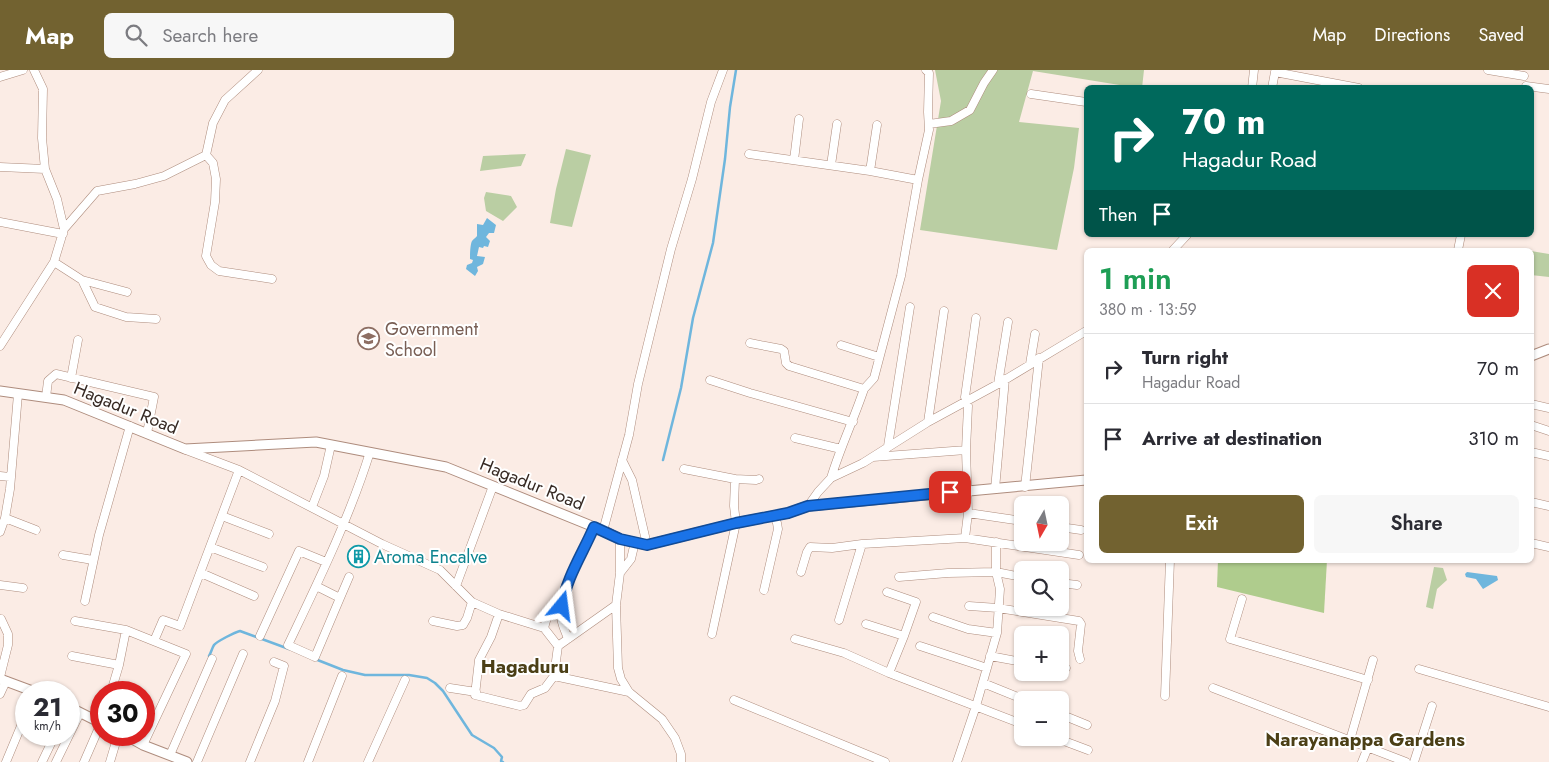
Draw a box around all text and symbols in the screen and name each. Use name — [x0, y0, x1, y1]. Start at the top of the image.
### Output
search box — [104, 13, 454, 58]
text: Map — [25, 18, 74, 53]
icon: search — [122, 21, 150, 49]
text: Search here — [162, 22, 258, 49]
text: Map — [1313, 22, 1346, 48]
text: Directions — [1374, 22, 1450, 48]
text: Saved — [1478, 22, 1524, 48]
text: 70 m — [1182, 97, 1265, 147]
icon: right — [1099, 105, 1164, 170]
text: Hagadur Road — [1182, 143, 1317, 175]
icon: arrive — [1148, 200, 1176, 228]
text: Then — [1099, 201, 1138, 228]
text: 1 min — [1099, 257, 1172, 300]
button: close — [1467, 265, 1519, 317]
text: 380 m · 13:59 — [1099, 298, 1197, 321]
place label: Government School — [385, 316, 479, 363]
school or university icon: Government School — [357, 327, 381, 351]
text: Turn right — [1142, 344, 1228, 371]
icon: right — [1099, 355, 1127, 383]
text: 70 m — [1477, 355, 1519, 382]
text: Hagadur Road — [1142, 371, 1240, 394]
street label: Hagadur Road — [70, 375, 182, 441]
icon: arrive — [1099, 425, 1127, 453]
text: Arrive at destination — [1142, 425, 1322, 452]
text: 310 m — [1468, 425, 1519, 452]
street label: Hagadur Road — [476, 451, 588, 517]
pin — [929, 471, 971, 513]
icon: arrive — [936, 478, 964, 506]
button: Exit — [1099, 495, 1304, 553]
button: Share — [1314, 495, 1519, 553]
north arrow — [1014, 496, 1069, 551]
map controls — [1014, 496, 1069, 746]
place label: Aroma Encalve — [374, 544, 487, 570]
building icon: Aroma Encalve — [346, 545, 370, 569]
button: search — [1014, 561, 1069, 616]
position arrow — [535, 579, 587, 631]
button: + — [1014, 626, 1069, 681]
district label: Hagaduru — [481, 653, 569, 680]
speed limit sign: 30 — [90, 681, 155, 746]
text: 21 — [33, 689, 62, 725]
button: − — [1014, 691, 1069, 746]
text: km/h — [34, 717, 61, 735]
district label: Narayanappa Gardens — [1265, 726, 1465, 753]

